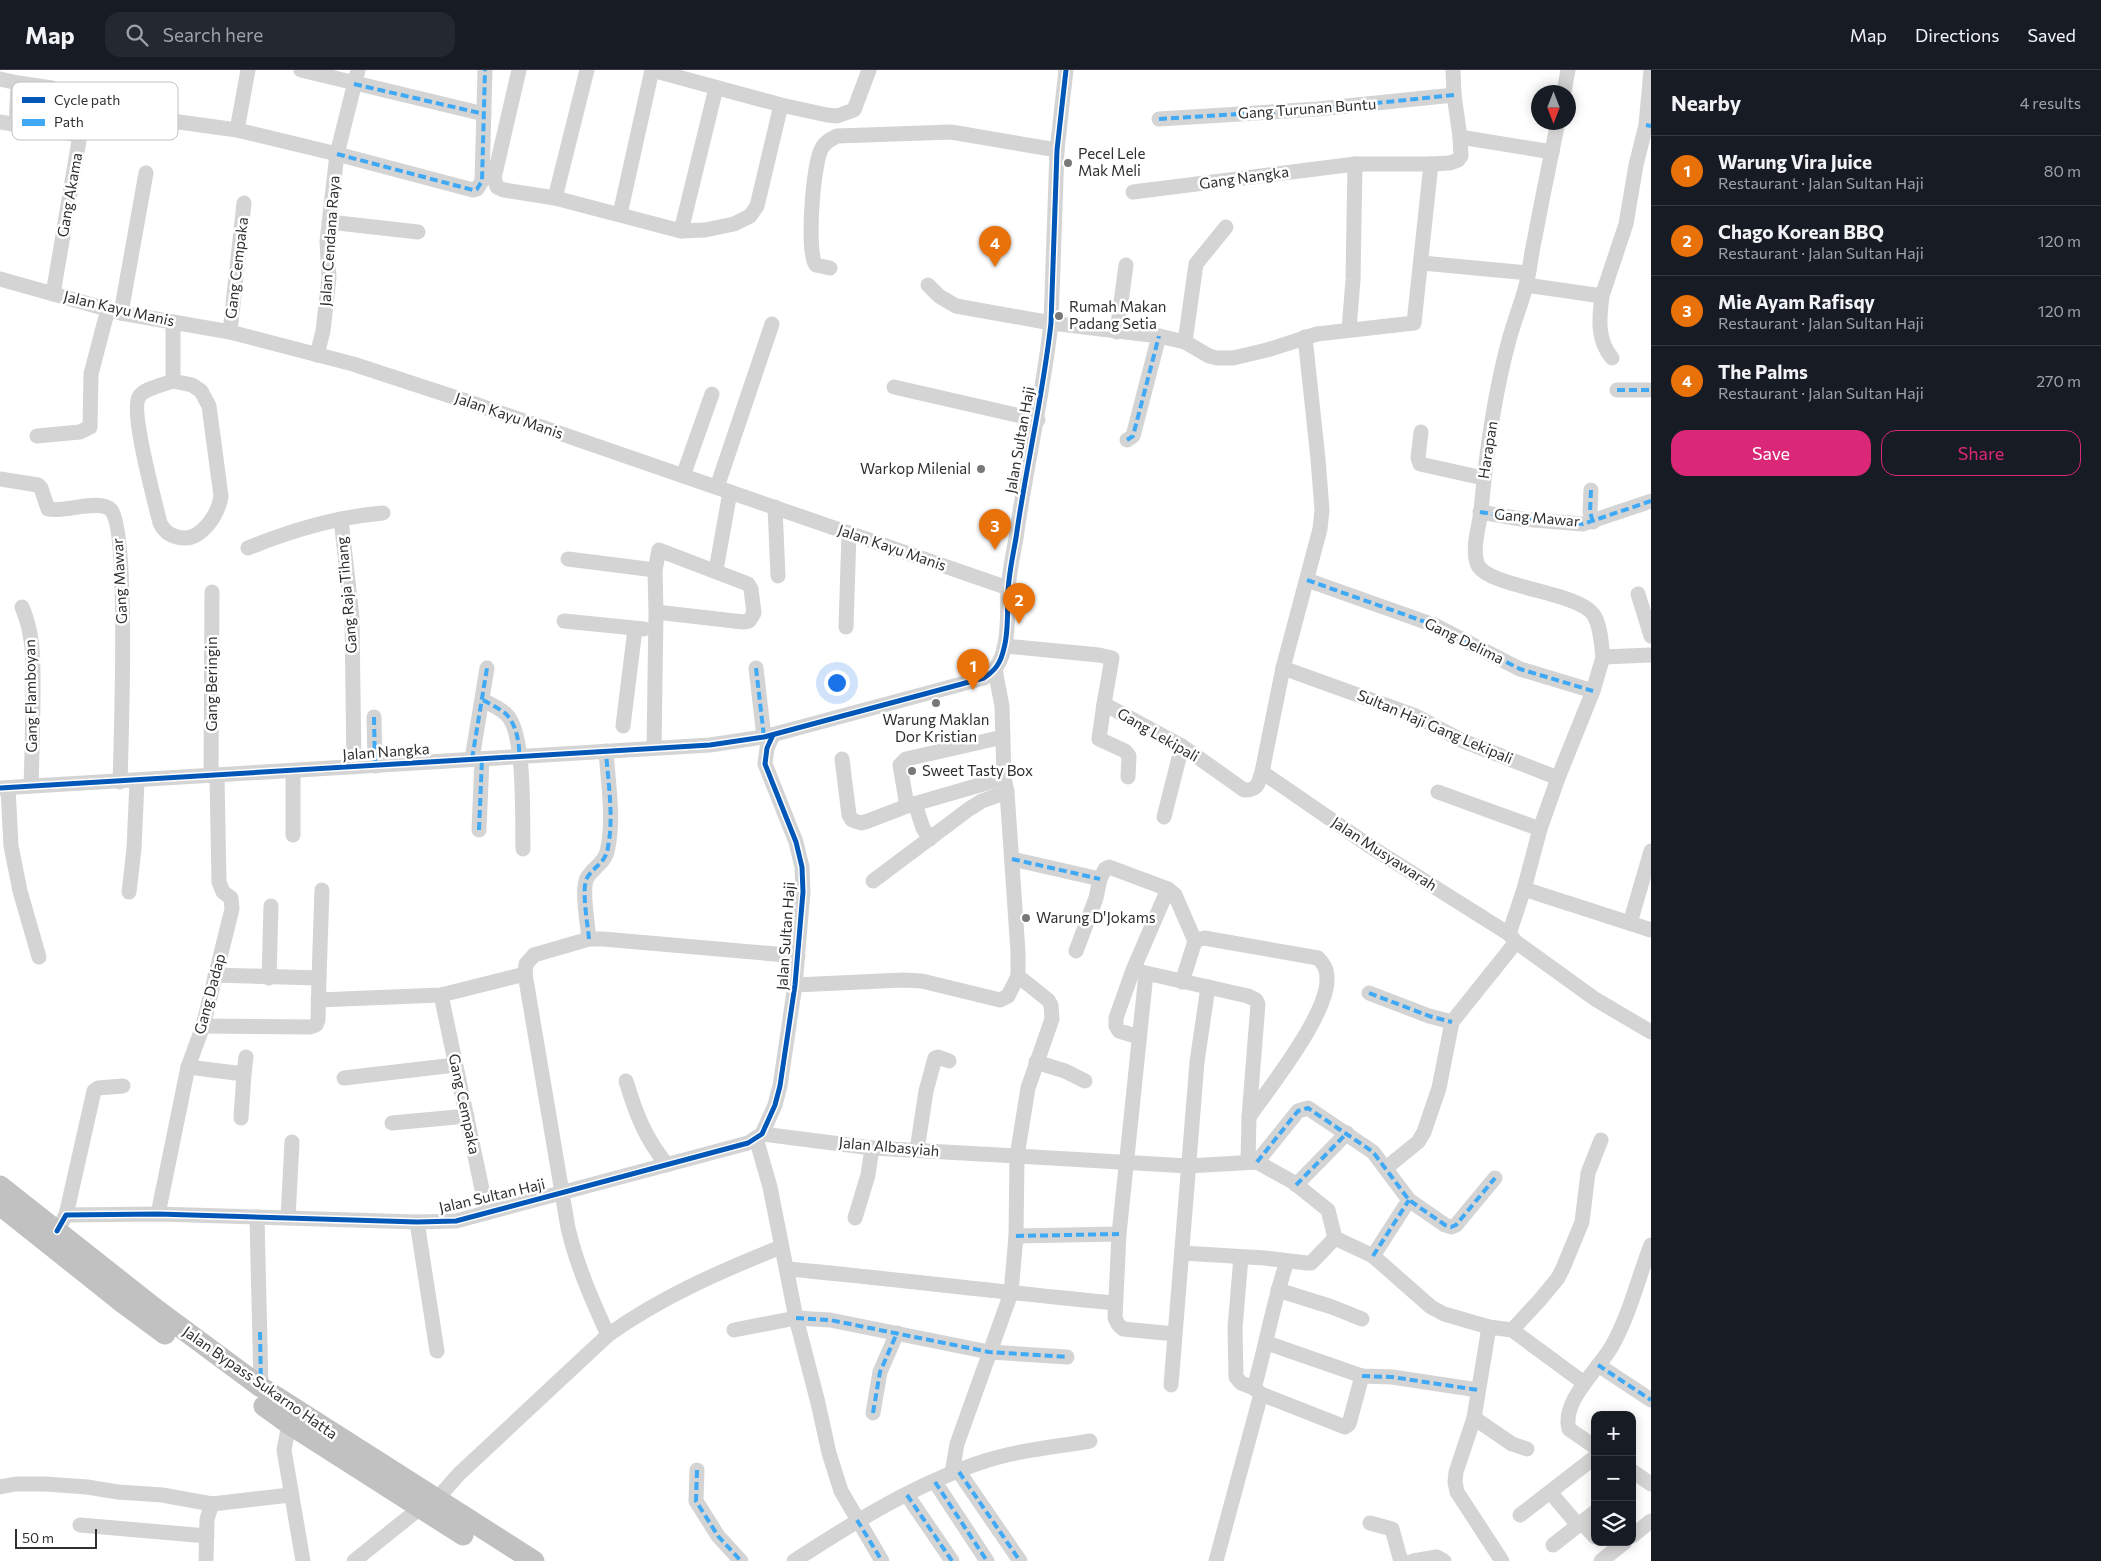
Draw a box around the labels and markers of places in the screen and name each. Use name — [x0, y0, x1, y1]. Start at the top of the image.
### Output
place label: Pecel Lele Mak Meli — [1078, 144, 1145, 179]
marker: Pecel Lele Mak Meli — [1062, 157, 1074, 169]
pin: 4 — [979, 226, 1011, 267]
place label: Rumah Makan Padang Setia — [1069, 297, 1166, 332]
marker: Rumah Makan Padang Setia — [1053, 310, 1065, 322]
place label: Warkop Milenial — [860, 459, 971, 477]
marker: Warkop Milenial — [975, 463, 987, 475]
pin: 3 — [979, 509, 1011, 550]
pin: 2 — [1003, 583, 1035, 624]
pin: 1 — [957, 649, 989, 690]
marker: Warung Maklan Dor Kristian — [930, 697, 942, 709]
place label: Warung Maklan Dor Kristian — [883, 710, 989, 745]
place label: Sweet Tasty Box — [922, 761, 1033, 779]
marker: Sweet Tasty Box — [906, 765, 918, 777]
place label: Warung D'Jokams — [1036, 908, 1156, 926]
marker: Warung D'Jokams — [1020, 912, 1032, 924]

